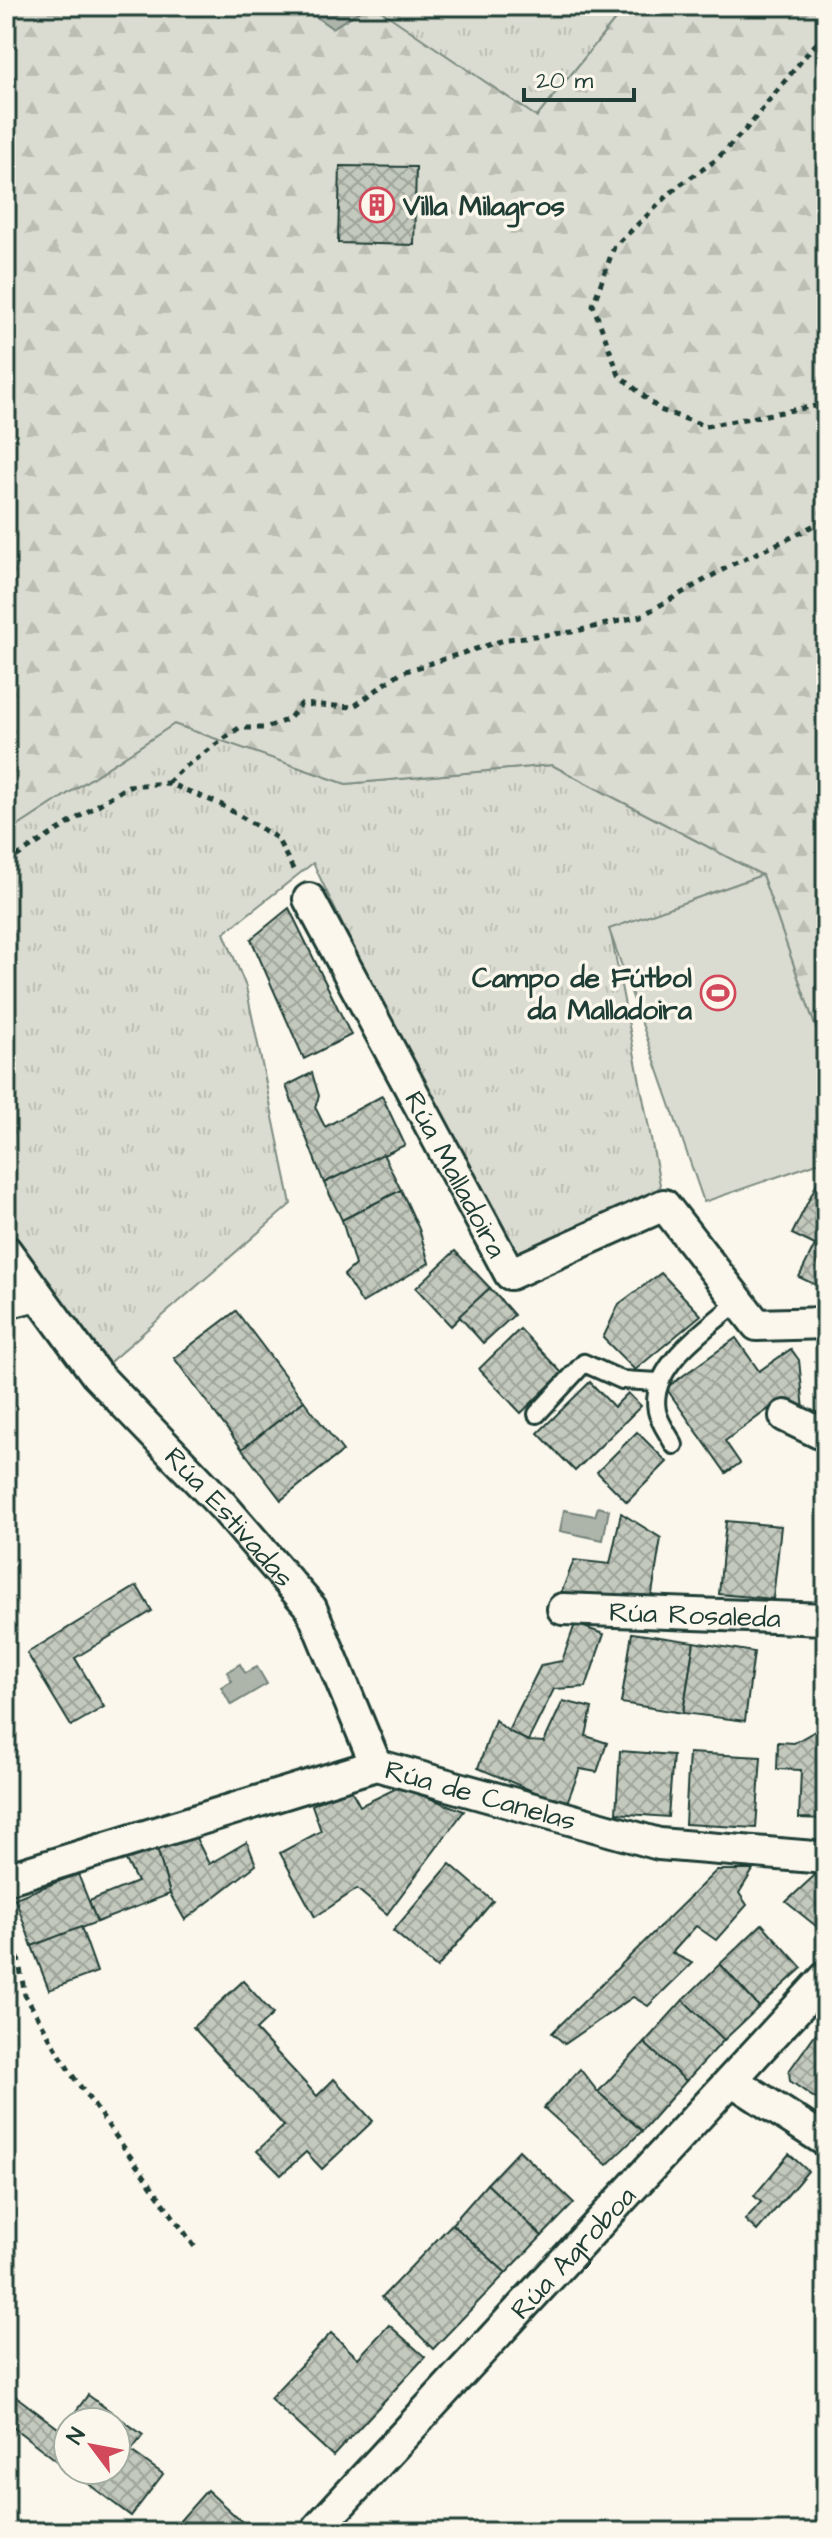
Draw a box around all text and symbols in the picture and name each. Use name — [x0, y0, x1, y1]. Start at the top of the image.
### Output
scale bar — [524, 52, 634, 102]
text: 20 m — [536, 64, 593, 98]
building icon: Villa Milagros — [358, 186, 396, 224]
place label: Villa Milagros — [402, 187, 565, 228]
place label: Campo de Fútbol da Malladoira — [472, 959, 693, 1030]
sports icon: Campo de Fútbol da Malladoira — [699, 974, 737, 1012]
street label: Rúa Malladoira — [394, 1084, 516, 1265]
street label: Rúa Estivadas — [155, 1439, 303, 1596]
street label: Rúa Rosaleda — [608, 1593, 781, 1638]
street label: Rúa de Canelas — [381, 1751, 580, 1841]
street label: Rúa Agroboa — [502, 2178, 645, 2328]
north arrow — [52, 2406, 132, 2486]
text: N — [60, 2422, 93, 2450]

